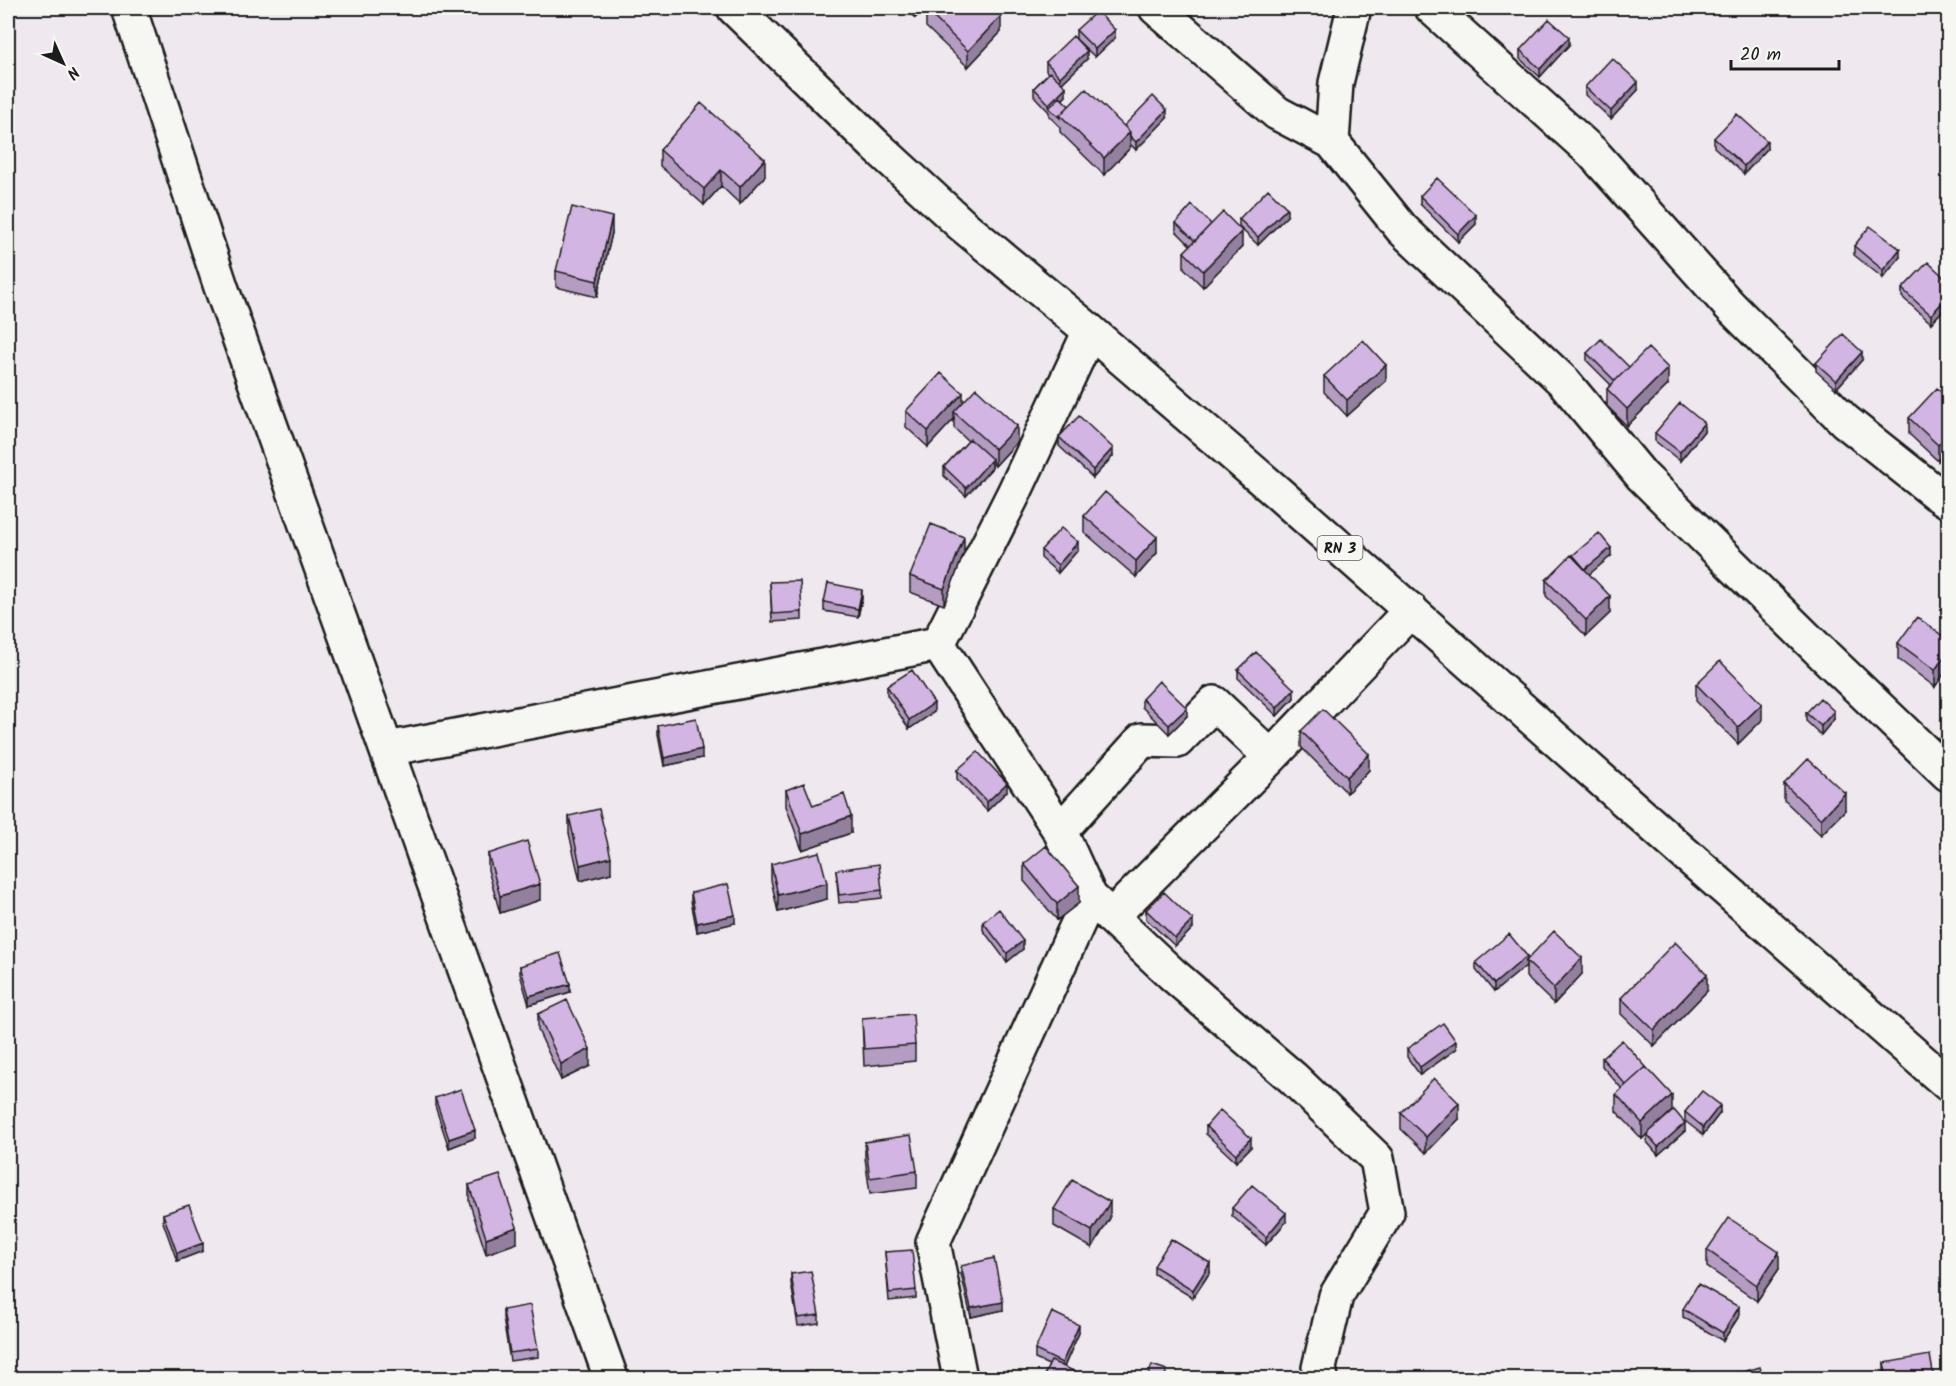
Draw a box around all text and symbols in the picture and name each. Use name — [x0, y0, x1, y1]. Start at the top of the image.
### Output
north arrow — [33, 33, 93, 93]
scale bar — [1731, 33, 1839, 71]
text: 20 m — [1740, 41, 1781, 70]
text: N — [60, 60, 85, 85]
road number: RN 3 — [1318, 536, 1362, 560]

